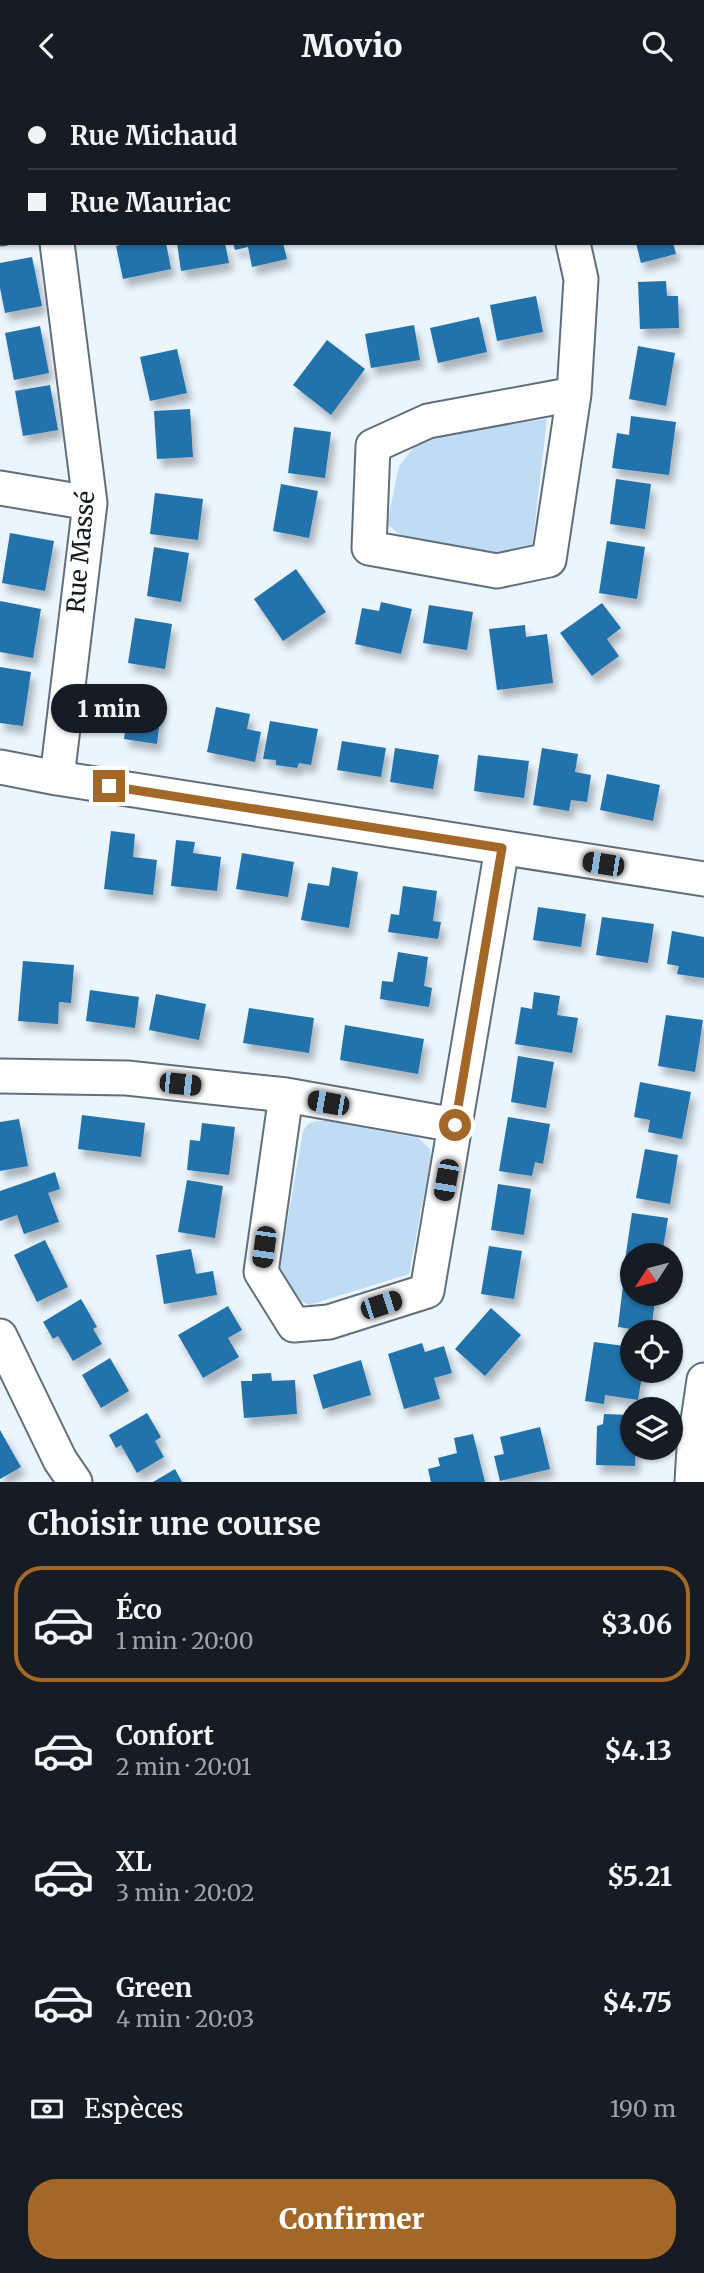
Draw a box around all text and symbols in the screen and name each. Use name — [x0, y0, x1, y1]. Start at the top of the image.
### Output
text: Movio — [302, 26, 402, 66]
icon: back — [28, 27, 66, 65]
icon: search — [638, 27, 676, 65]
text: Rue Michaud — [70, 119, 238, 152]
text: Rue Mauriac — [70, 186, 231, 219]
street label: Rue Massé — [60, 490, 101, 614]
callout: 1 min — [51, 685, 167, 733]
text: 1 min — [77, 694, 141, 723]
route end — [93, 770, 125, 802]
car — [581, 850, 626, 878]
car — [159, 1071, 202, 1097]
car — [306, 1089, 351, 1117]
route start — [439, 1109, 471, 1141]
car — [433, 1157, 460, 1203]
car — [251, 1225, 278, 1269]
north arrow — [620, 1243, 682, 1305]
map controls — [620, 1243, 683, 1460]
car — [358, 1289, 405, 1321]
button: locate — [620, 1320, 683, 1383]
button: layers — [620, 1397, 683, 1460]
text: Choisir une course — [28, 1504, 321, 1544]
icon: car — [32, 1593, 95, 1656]
text: Éco — [116, 1593, 162, 1626]
text: $3.06 — [601, 1608, 672, 1641]
text: 1 min · 20:00 — [116, 1626, 254, 1655]
icon: car — [32, 1719, 95, 1782]
text: Confort — [116, 1719, 214, 1752]
text: $4.13 — [604, 1734, 672, 1767]
text: 2 min · 20:01 — [116, 1752, 251, 1781]
icon: car — [32, 1845, 95, 1908]
text: XL — [116, 1845, 152, 1878]
text: $5.21 — [607, 1860, 672, 1893]
text: 3 min · 20:02 — [116, 1878, 254, 1907]
icon: car — [32, 1971, 95, 2034]
text: Green — [116, 1971, 192, 2004]
text: $4.75 — [602, 1986, 672, 2019]
text: 4 min · 20:03 — [116, 2004, 254, 2033]
icon: cash — [28, 2090, 66, 2128]
text: Espèces — [84, 2092, 184, 2125]
text: 190 m — [610, 2094, 676, 2123]
button: Confirmer — [28, 2179, 676, 2259]

